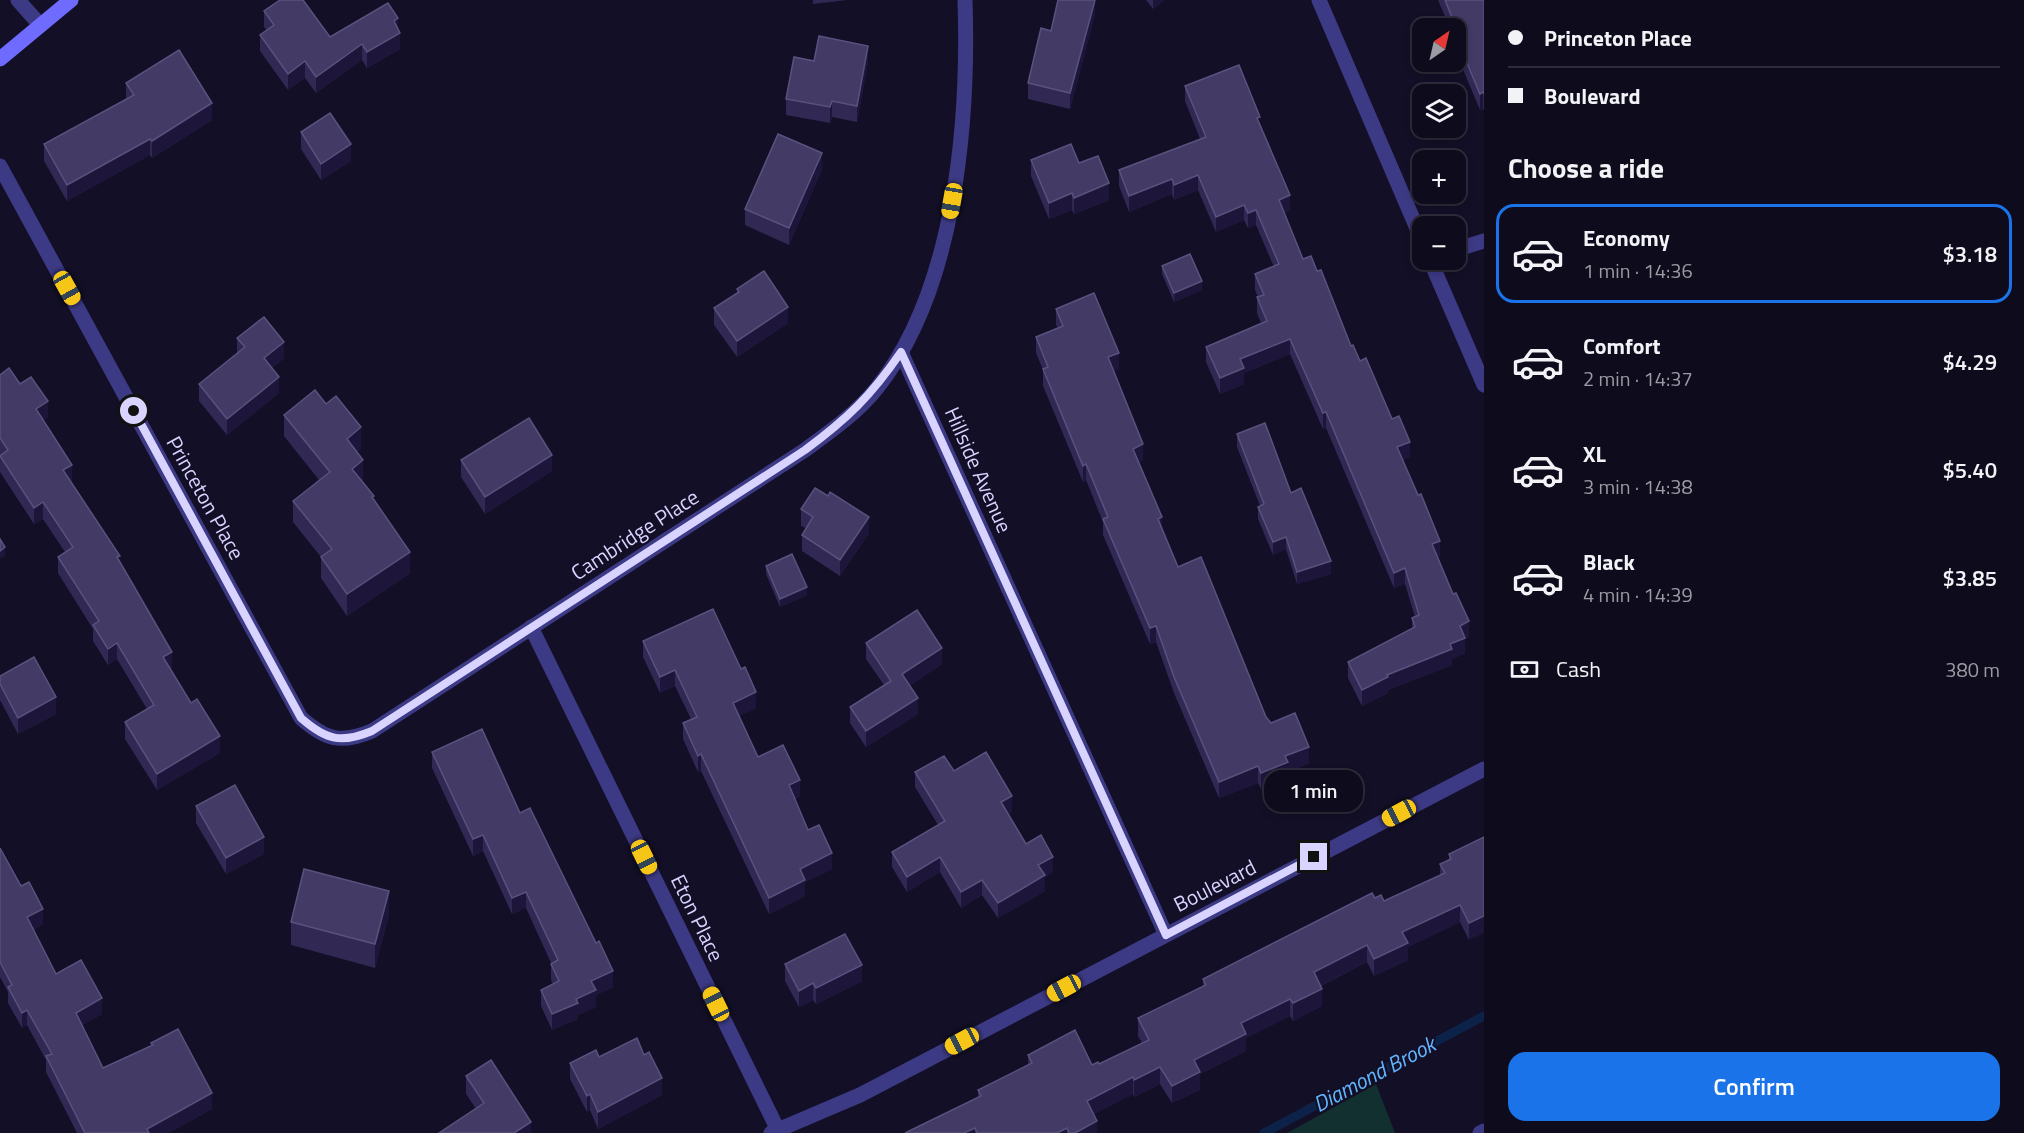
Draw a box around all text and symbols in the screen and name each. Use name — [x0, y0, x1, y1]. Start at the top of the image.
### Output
north arrow — [1412, 18, 1466, 72]
map controls — [1412, 18, 1466, 270]
text: Princeton Place — [1544, 21, 1692, 55]
text: Boulevard — [1544, 79, 1641, 113]
button: layers — [1412, 84, 1466, 138]
text: Choose a ride — [1508, 147, 1664, 188]
button: + — [1412, 150, 1466, 204]
car — [940, 182, 964, 220]
button: − — [1412, 216, 1466, 270]
text: Economy — [1583, 221, 1670, 255]
icon: car — [1511, 227, 1565, 281]
text: $3.18 — [1942, 237, 1997, 271]
text: 1 min · 14:36 — [1583, 255, 1693, 286]
car — [50, 268, 84, 308]
text: Comfort — [1583, 329, 1661, 363]
icon: car — [1511, 335, 1565, 389]
text: $4.29 — [1942, 345, 1997, 379]
text: 2 min · 14:37 — [1583, 363, 1693, 394]
route start — [120, 397, 147, 424]
street label: Hillside Avenue — [937, 401, 1021, 538]
street label: Princeton Place — [159, 430, 253, 565]
text: XL — [1583, 437, 1606, 471]
icon: car — [1511, 443, 1565, 497]
text: $5.40 — [1942, 453, 1997, 487]
text: 3 min · 14:38 — [1583, 471, 1693, 502]
street label: Cambridge Place — [564, 481, 705, 588]
text: Black — [1583, 545, 1635, 579]
icon: car — [1511, 551, 1565, 605]
text: $3.85 — [1942, 561, 1997, 595]
text: 4 min · 14:39 — [1583, 579, 1693, 610]
text: Cash — [1556, 652, 1601, 686]
icon: cash — [1508, 653, 1541, 686]
text: 380 m — [1945, 654, 2000, 685]
callout: 1 min — [1264, 770, 1364, 812]
text: 1 min — [1289, 775, 1338, 806]
car — [1379, 797, 1419, 829]
car — [628, 837, 660, 877]
route end — [1300, 843, 1327, 870]
street label: Boulevard — [1168, 851, 1261, 920]
street label: Eton Place — [663, 869, 733, 967]
car — [1044, 972, 1084, 1004]
car — [700, 984, 732, 1024]
car — [942, 1025, 982, 1057]
water label: Diamond Brook — [1307, 1026, 1443, 1121]
button: Confirm — [1508, 1052, 2000, 1121]

